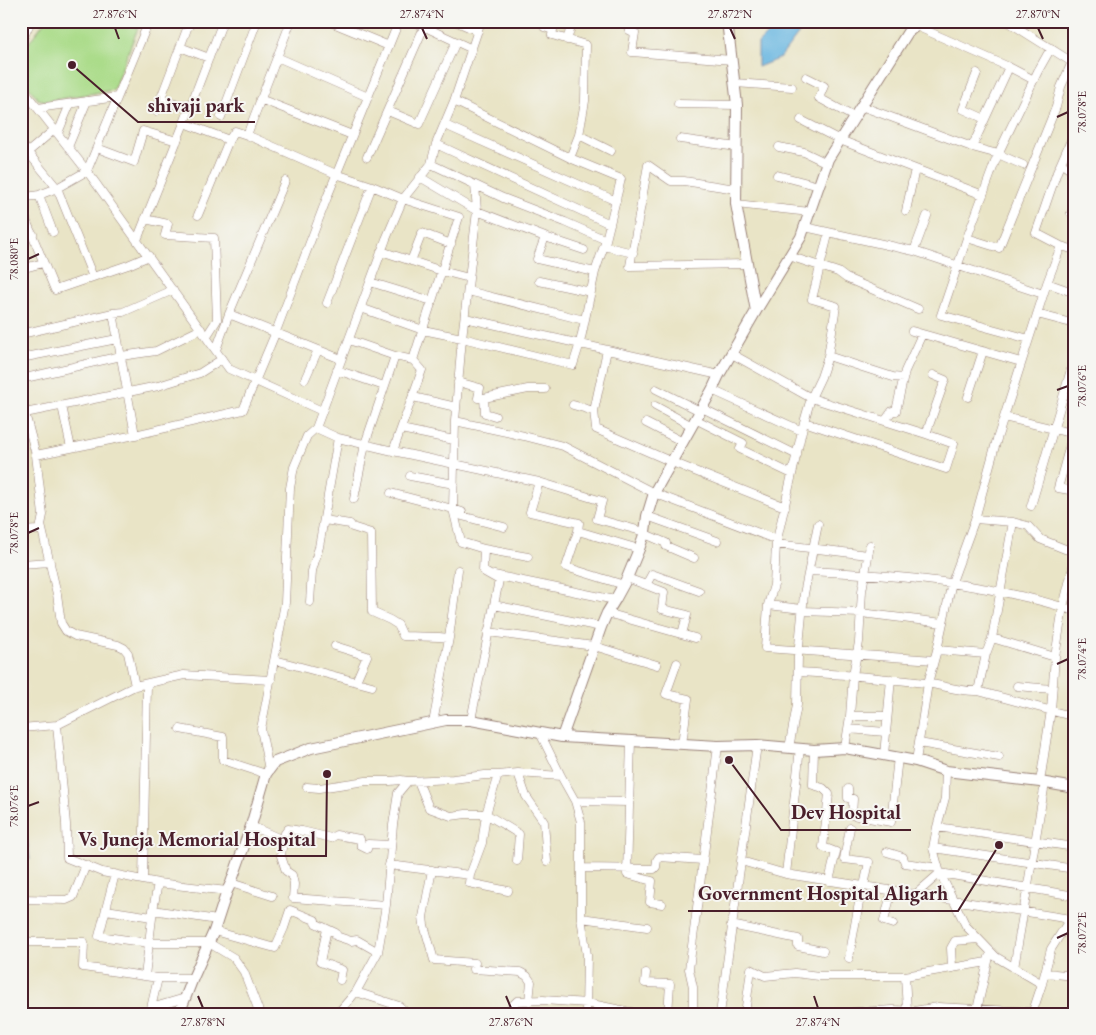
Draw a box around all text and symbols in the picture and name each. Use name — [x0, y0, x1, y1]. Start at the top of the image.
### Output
text: 27.876°N — [93, 6, 138, 22]
text: 27.874°N — [400, 6, 445, 22]
text: 27.872°N — [708, 6, 753, 22]
text: 27.870°N — [1016, 6, 1061, 22]
callout: shivaji park — [138, 87, 255, 122]
text: 78.078°E — [1074, 91, 1090, 133]
text: shivaji park — [147, 92, 246, 118]
text: 78.080°E — [6, 238, 22, 280]
text: 78.076°E — [1074, 365, 1090, 407]
text: 78.078°E — [6, 512, 22, 554]
text: 78.074°E — [1074, 638, 1090, 680]
text: 78.076°E — [6, 785, 22, 827]
callout: Dev Hospital — [781, 795, 911, 830]
text: Dev Hospital — [791, 799, 901, 825]
callout: Vs Juneja Memorial Hospital — [68, 821, 326, 856]
text: Vs Juneja Memorial Hospital — [78, 826, 316, 852]
callout: Government Hospital Aligarh — [688, 876, 958, 911]
text: Government Hospital Aligarh — [698, 880, 948, 906]
text: 78.072°E — [1074, 912, 1090, 954]
text: 27.878°N — [181, 1014, 226, 1030]
text: 27.876°N — [489, 1014, 534, 1030]
text: 27.874°N — [796, 1014, 841, 1030]

